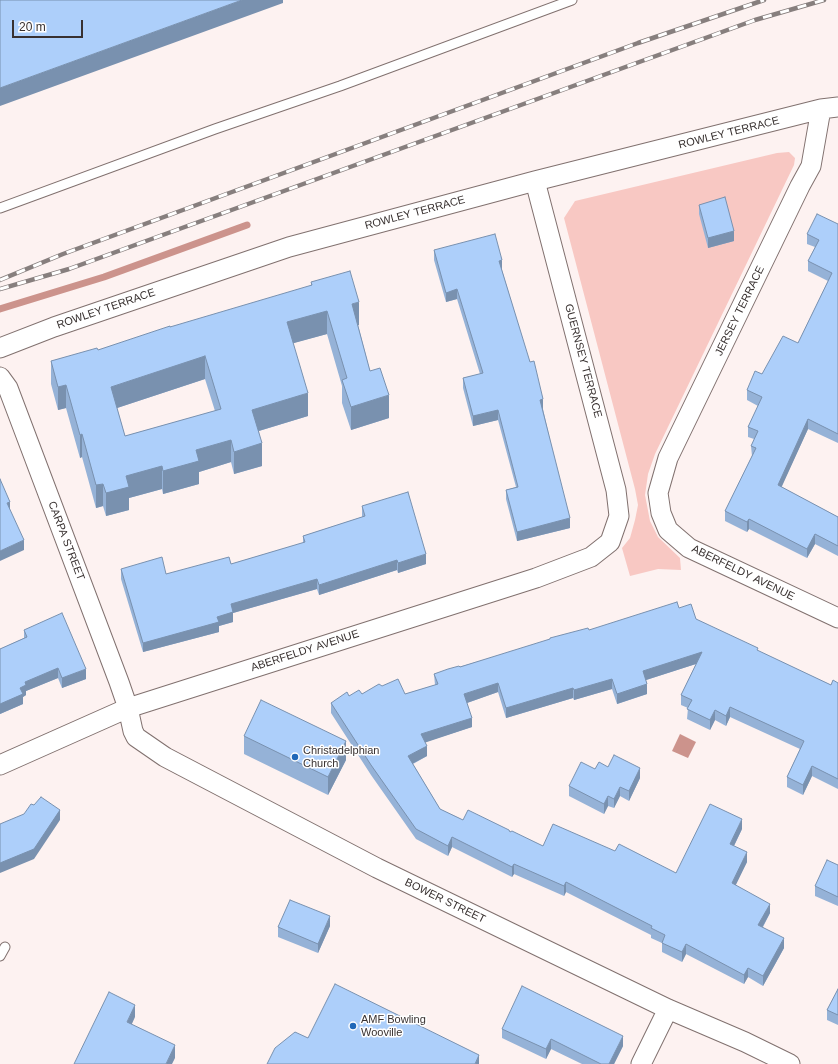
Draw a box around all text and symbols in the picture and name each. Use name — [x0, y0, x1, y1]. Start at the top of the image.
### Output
scale bar — [14, 12, 85, 38]
text: 20 m — [19, 20, 46, 34]
street label: ROWLEY TERRACE — [677, 114, 781, 152]
street label: ROWLEY TERRACE — [363, 193, 467, 233]
street label: JERSEY TERRACE — [712, 264, 768, 358]
street label: ROWLEY TERRACE — [55, 286, 157, 332]
street label: GUERNSEY TERRACE — [561, 303, 605, 419]
street label: CARPA STREET — [45, 500, 87, 582]
street label: ABERFELDY AVENUE — [689, 542, 797, 604]
street label: ABERFELDY AVENUE — [249, 627, 361, 675]
place label: Christadelphian Church — [303, 744, 379, 770]
marker: Christadelphian Church — [290, 752, 300, 762]
street label: BOWER STREET — [403, 876, 487, 926]
place label: AMF Bowling Wooville — [361, 1013, 426, 1039]
marker: AMF Bowling Wooville — [348, 1021, 358, 1031]

